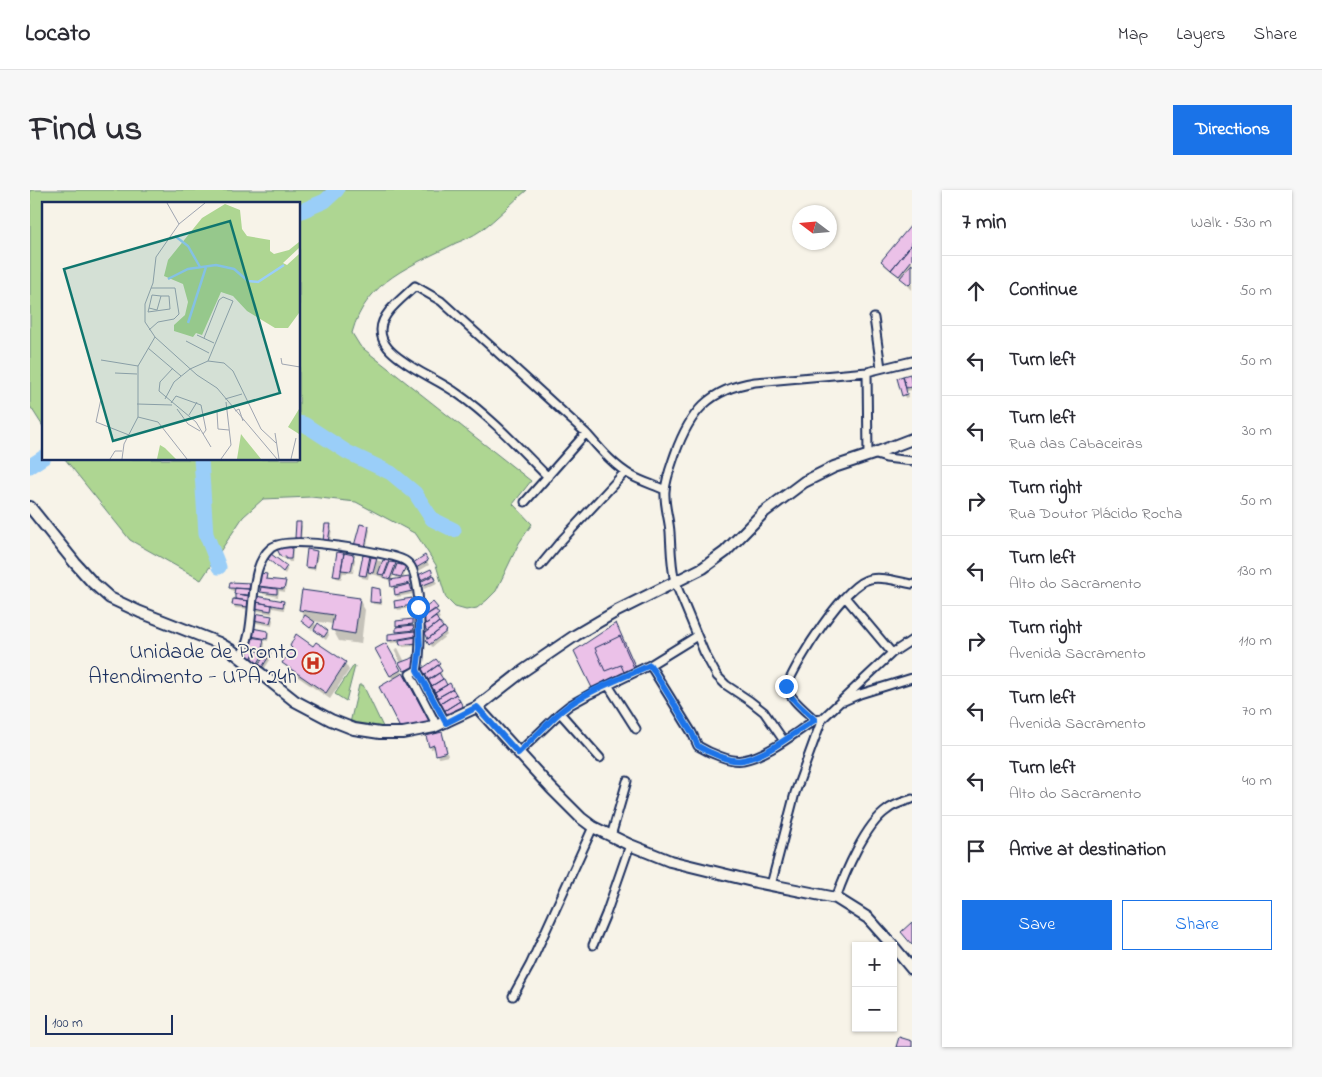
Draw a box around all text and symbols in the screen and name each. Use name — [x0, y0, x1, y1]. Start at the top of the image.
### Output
text: Locato — [25, 17, 91, 52]
text: Map — [1118, 22, 1148, 48]
text: Layers — [1176, 22, 1226, 48]
text: Share — [1254, 22, 1297, 48]
text: Find us — [30, 105, 142, 156]
button: Directions — [1173, 105, 1292, 155]
inset map — [42, 202, 300, 460]
north arrow — [792, 205, 837, 250]
text: 7 min — [962, 208, 1006, 238]
text: Walk · 530 m — [1191, 211, 1272, 235]
icon: ahead — [962, 277, 990, 305]
text: Continue — [1009, 277, 1077, 304]
text: 50 m — [1240, 279, 1272, 303]
icon: left — [962, 347, 990, 375]
text: Turn left — [1009, 347, 1076, 374]
text: 50 m — [1240, 349, 1272, 373]
text: Turn left — [1009, 405, 1076, 432]
icon: left — [962, 417, 990, 445]
text: 30 m — [1242, 419, 1272, 443]
text: Rua das Cabaceiras — [1009, 432, 1143, 456]
text: Turn right — [1009, 475, 1082, 502]
icon: right — [962, 487, 990, 515]
text: 50 m — [1240, 489, 1272, 513]
text: Rua Doutor Plácido Rocha — [1009, 502, 1182, 526]
text: Turn left — [1009, 545, 1076, 572]
icon: left — [962, 557, 990, 585]
text: 130 m — [1237, 559, 1272, 583]
text: Alto do Sacramento — [1009, 572, 1141, 596]
route start — [407, 596, 430, 619]
text: Turn right — [1009, 615, 1082, 642]
icon: right — [962, 627, 990, 655]
text: 110 m — [1238, 629, 1272, 653]
place label: Unidade de Pronto Atendimento - UPA 24h — [88, 637, 297, 694]
text: Avenida Sacramento — [1009, 642, 1146, 666]
hospital icon: Unidade de Pronto Atendimento - UPA 24h — [301, 651, 325, 675]
route end — [775, 675, 798, 698]
text: Turn left — [1009, 685, 1076, 712]
icon: left — [962, 697, 990, 725]
text: 70 m — [1242, 699, 1272, 723]
text: Avenida Sacramento — [1009, 712, 1146, 736]
text: Turn left — [1009, 755, 1076, 782]
icon: left — [962, 767, 990, 795]
text: 40 m — [1242, 769, 1272, 793]
text: Alto do Sacramento — [1009, 782, 1141, 806]
icon: arrive — [962, 837, 990, 865]
text: Arrive at destination — [1009, 837, 1166, 864]
button: Save — [962, 900, 1112, 950]
button: Share — [1122, 900, 1272, 950]
map controls — [852, 942, 897, 1032]
button: + — [852, 942, 897, 987]
button: − — [852, 987, 897, 1032]
scale bar — [45, 1012, 172, 1035]
text: 100 m — [52, 1013, 83, 1034]

